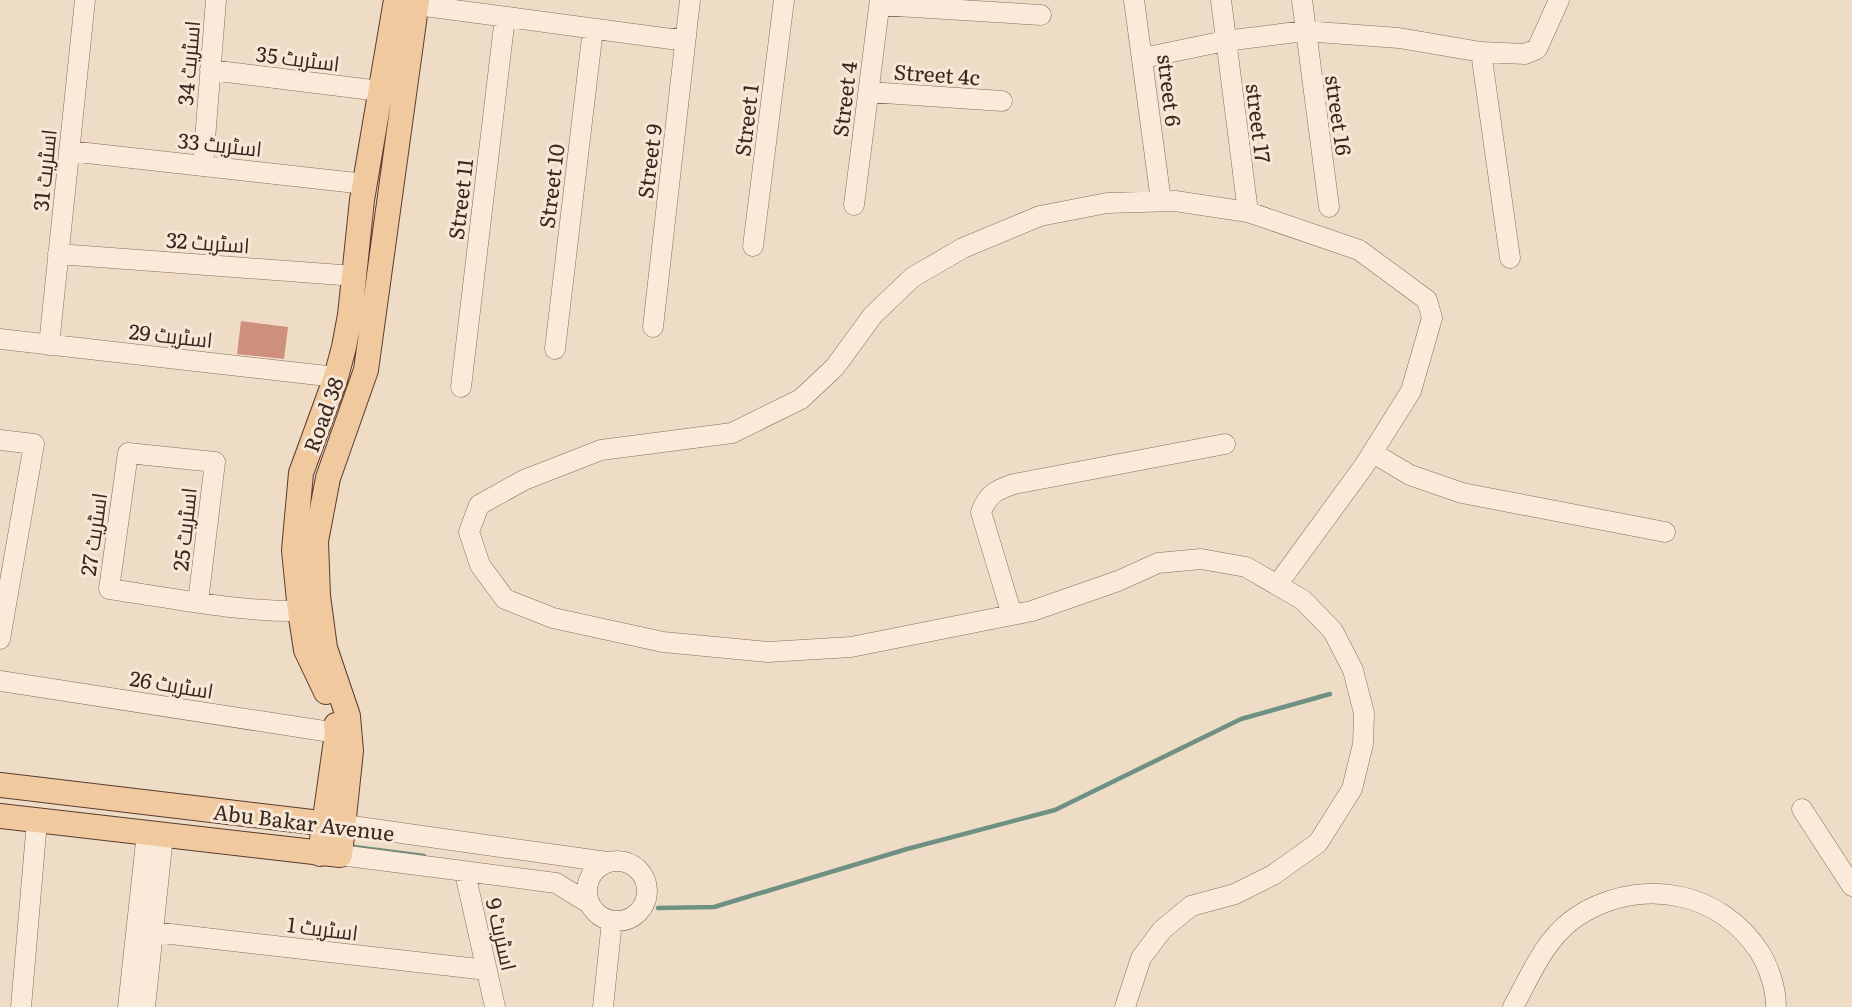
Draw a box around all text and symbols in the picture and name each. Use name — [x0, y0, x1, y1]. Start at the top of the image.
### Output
street label: اسٹریٹ 34 — [168, 19, 206, 107]
street label: اسٹریٹ 35 — [254, 36, 342, 78]
street label: street 6 — [1151, 52, 1191, 128]
street label: Street 4c — [893, 55, 981, 91]
street label: Street 4 — [823, 59, 863, 139]
street label: street 16 — [1319, 73, 1361, 157]
street label: Street 1 — [725, 82, 765, 158]
street label: street 17 — [1240, 82, 1280, 165]
street label: Street 9 — [628, 122, 668, 200]
street label: اسٹریٹ 33 — [176, 123, 264, 163]
street label: اسٹریٹ 31 — [23, 127, 63, 213]
street label: Street 10 — [529, 142, 571, 230]
street label: Street 11 — [439, 156, 479, 241]
street label: اسٹریٹ 32 — [165, 223, 251, 259]
street label: اسٹریٹ 29 — [128, 314, 214, 354]
street label: Road 38 — [294, 372, 350, 456]
street label: اسٹریٹ 25 — [163, 486, 203, 572]
street label: اسٹریٹ 27 — [71, 490, 113, 578]
street label: اسٹریٹ 26 — [128, 661, 216, 705]
street label: Abu Bakar Avenue — [212, 795, 396, 847]
street label: اسٹریٹ 9 — [480, 895, 526, 973]
street label: اسٹریٹ 1 — [286, 907, 360, 947]

